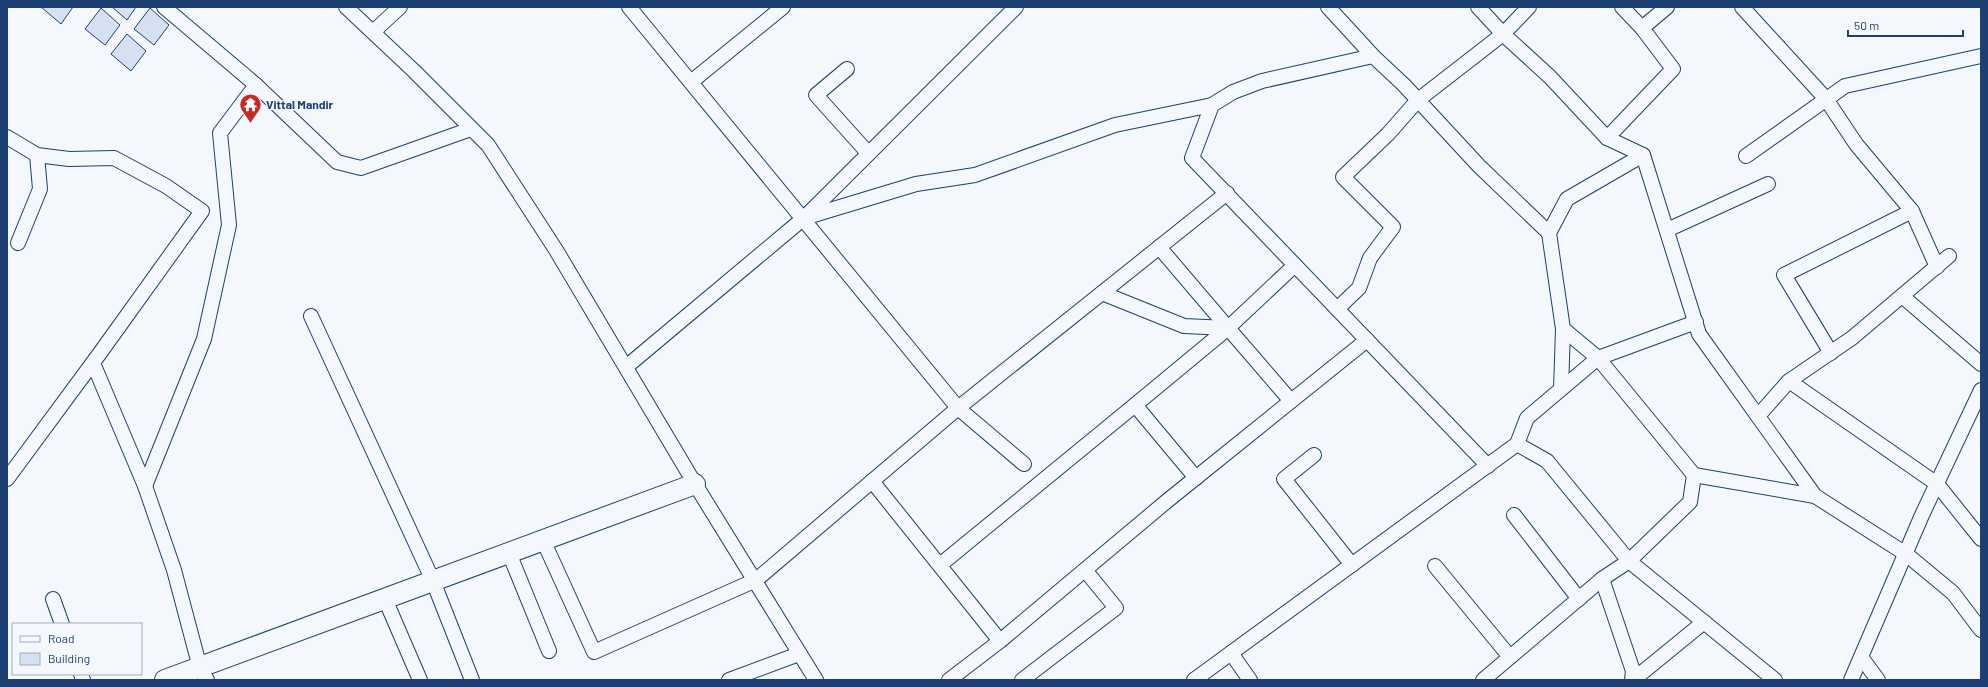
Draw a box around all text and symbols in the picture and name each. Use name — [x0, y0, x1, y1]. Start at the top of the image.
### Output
scale bar — [1848, 12, 1963, 38]
text: 50 m — [1854, 18, 1879, 32]
temple icon: Vittal Mandir — [237, 91, 263, 124]
place label: Vittal Mandir — [266, 97, 334, 111]
legend — [12, 623, 142, 675]
text: Road — [48, 631, 75, 645]
text: Building — [48, 651, 90, 665]

